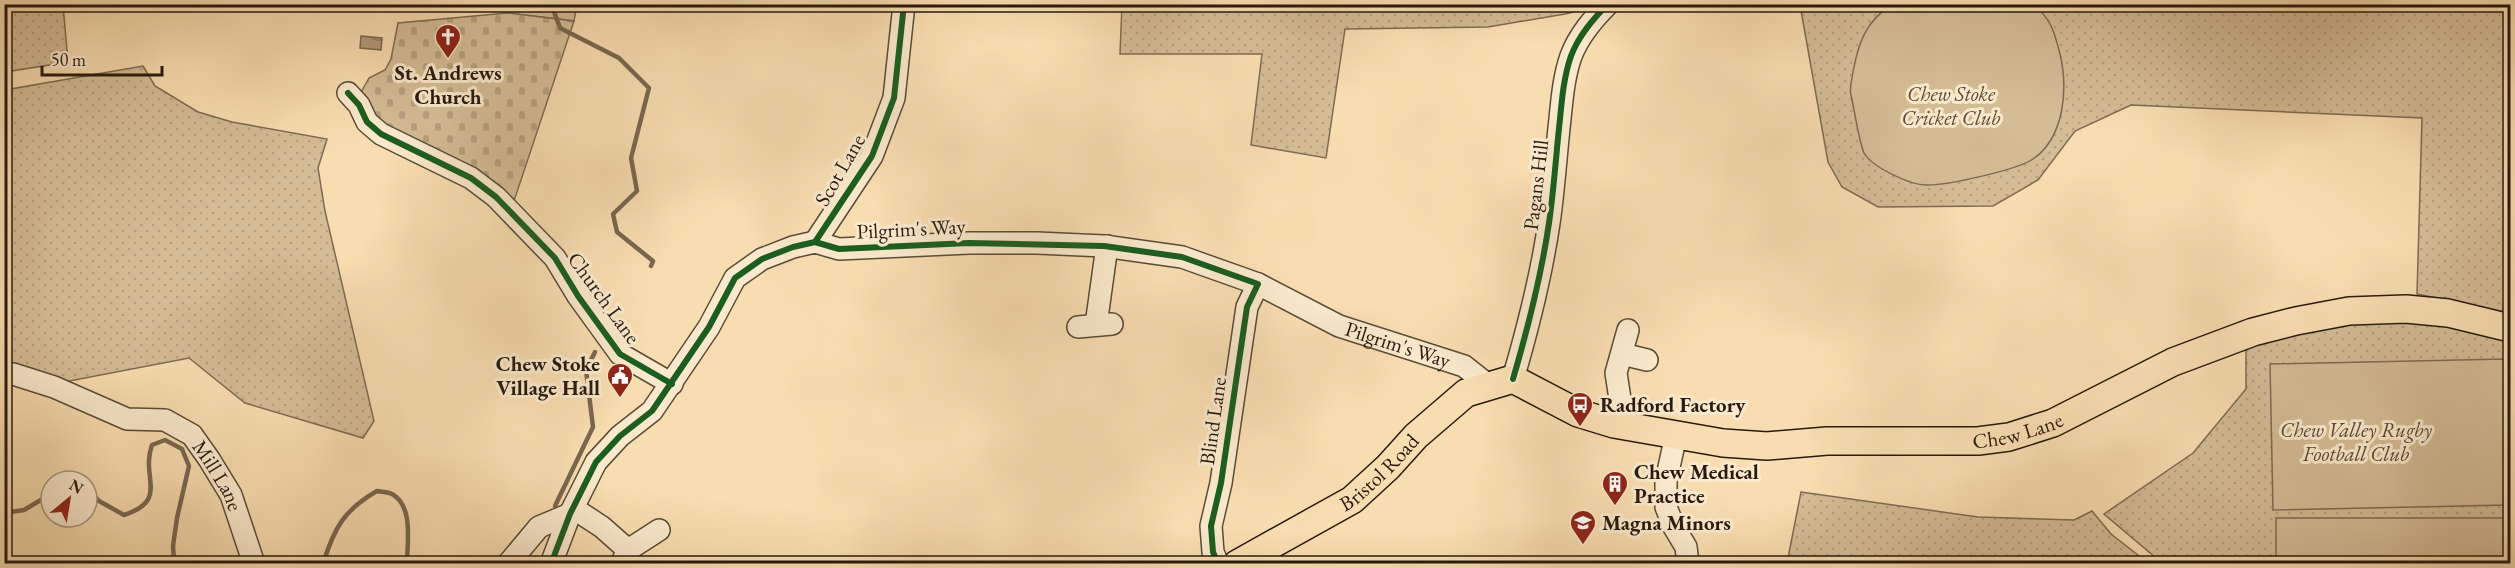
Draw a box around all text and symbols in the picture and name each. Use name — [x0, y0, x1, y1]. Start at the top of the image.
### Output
church icon: St. Andrews Church — [433, 22, 463, 60]
scale bar — [42, 39, 162, 77]
text: 50 m — [51, 48, 86, 71]
place label: St. Andrews Church — [394, 59, 502, 110]
park label: Chew Stoke Cricket Club — [1901, 80, 2001, 131]
street label: Scot Lane — [808, 129, 871, 211]
street label: Pagans Hill — [1517, 138, 1554, 232]
street label: Pilgrim's Way — [856, 212, 967, 245]
street label: Church Lane — [562, 246, 647, 349]
street label: Pilgrim's Way — [1342, 315, 1455, 374]
place label: Chew Stoke Village Hall — [496, 350, 600, 401]
public building icon: Chew Stoke Village Hall — [605, 361, 635, 399]
street label: Blind Lane — [1193, 375, 1232, 467]
bus stop icon: Radford Factory — [1565, 390, 1595, 428]
place label: Radford Factory — [1600, 391, 1746, 418]
street label: Chew Lane — [1971, 406, 2068, 455]
park label: Chew Valley Rugby Football Club — [2280, 416, 2433, 467]
street label: Bristol Road — [1335, 428, 1425, 517]
street label: Mill Lane — [187, 434, 249, 514]
place label: Chew Medical Practice — [1634, 458, 1759, 509]
north arrow — [39, 469, 99, 529]
building icon: Chew Medical Practice — [1600, 469, 1630, 507]
text: N — [65, 474, 87, 499]
school or university icon: Magna Minors — [1568, 508, 1598, 546]
place label: Magna Minors — [1602, 509, 1731, 536]

